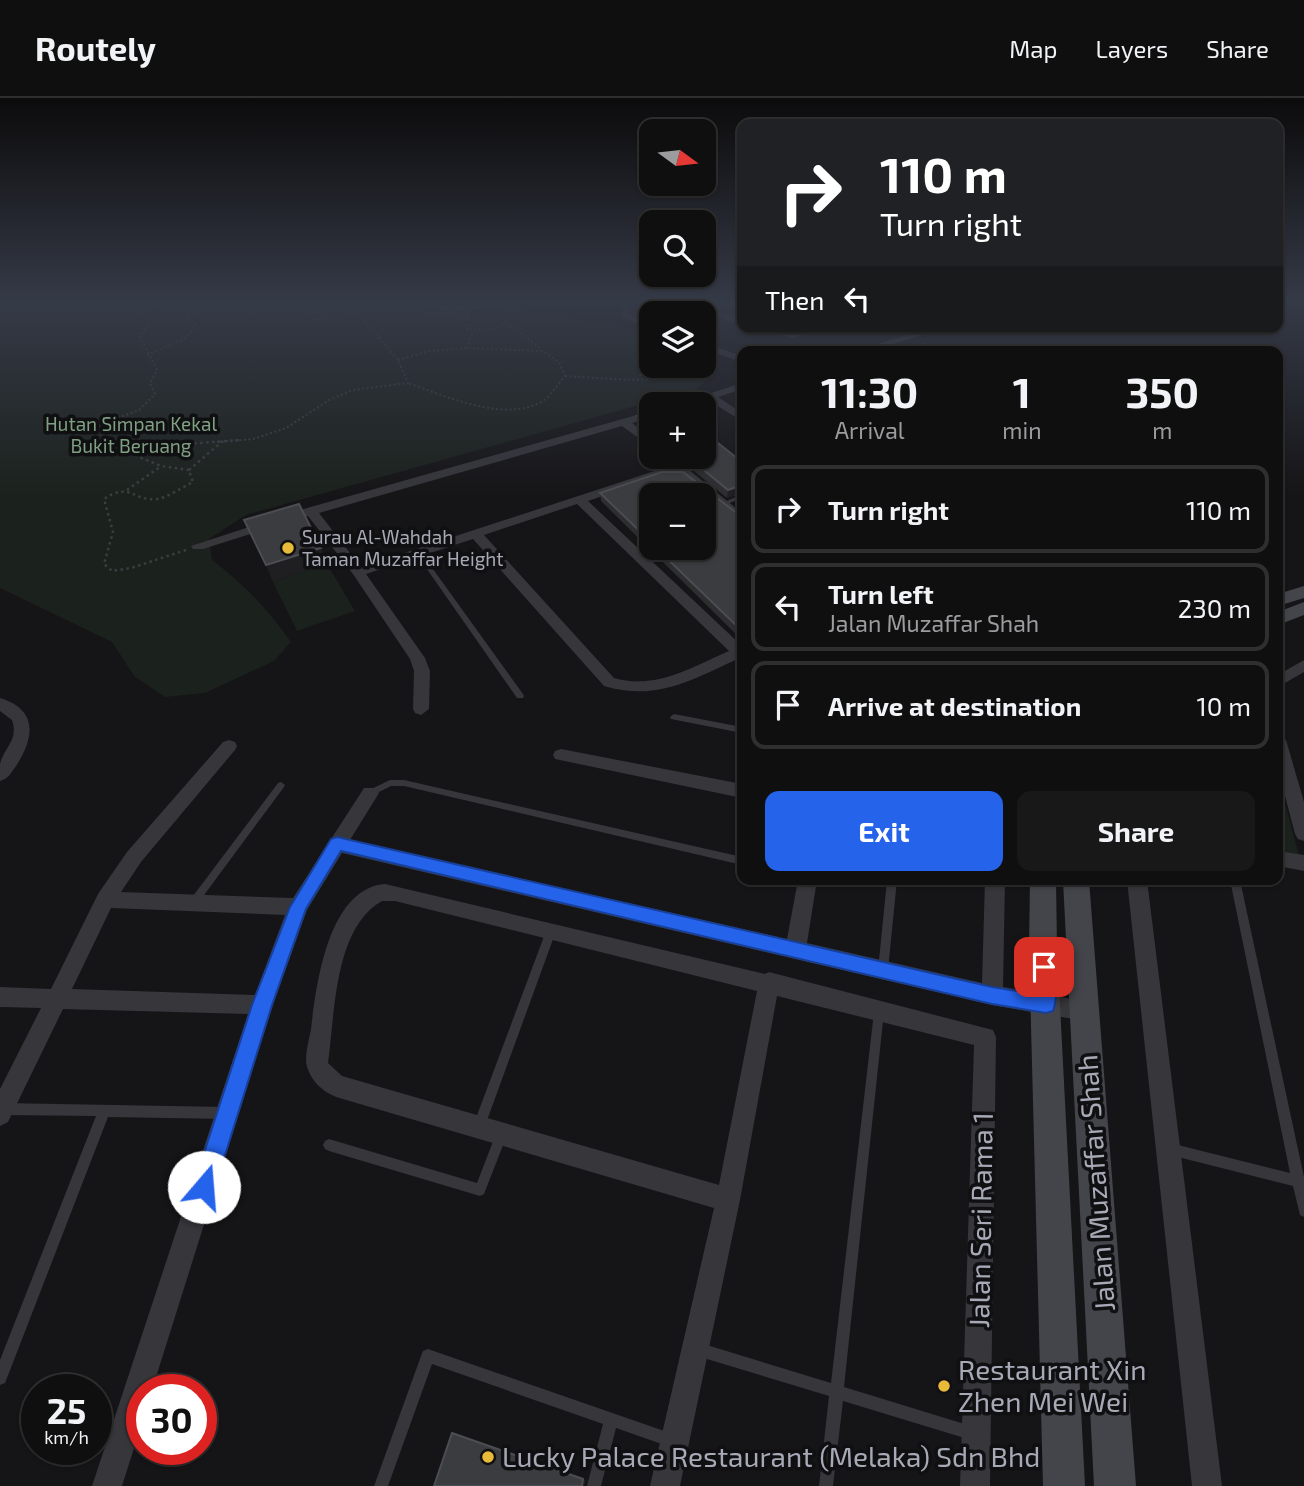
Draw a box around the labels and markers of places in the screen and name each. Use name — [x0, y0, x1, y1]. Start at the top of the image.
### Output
place label: Surau Al-Wahdah Taman Muzaffar Height — [302, 525, 504, 570]
marker: Surau Al-Wahdah Taman Muzaffar Height — [280, 540, 296, 556]
pin — [1014, 937, 1074, 997]
place label: Restaurant Xin Zhen Mei Wei — [958, 1352, 1146, 1418]
marker: Restaurant Xin Zhen Mei Wei — [936, 1378, 952, 1394]
place label: Lucky Palace Restaurant (Melaka) Sdn Bhd — [502, 1439, 1040, 1473]
marker: Lucky Palace Restaurant (Melaka) Sdn Bhd — [480, 1449, 496, 1465]

